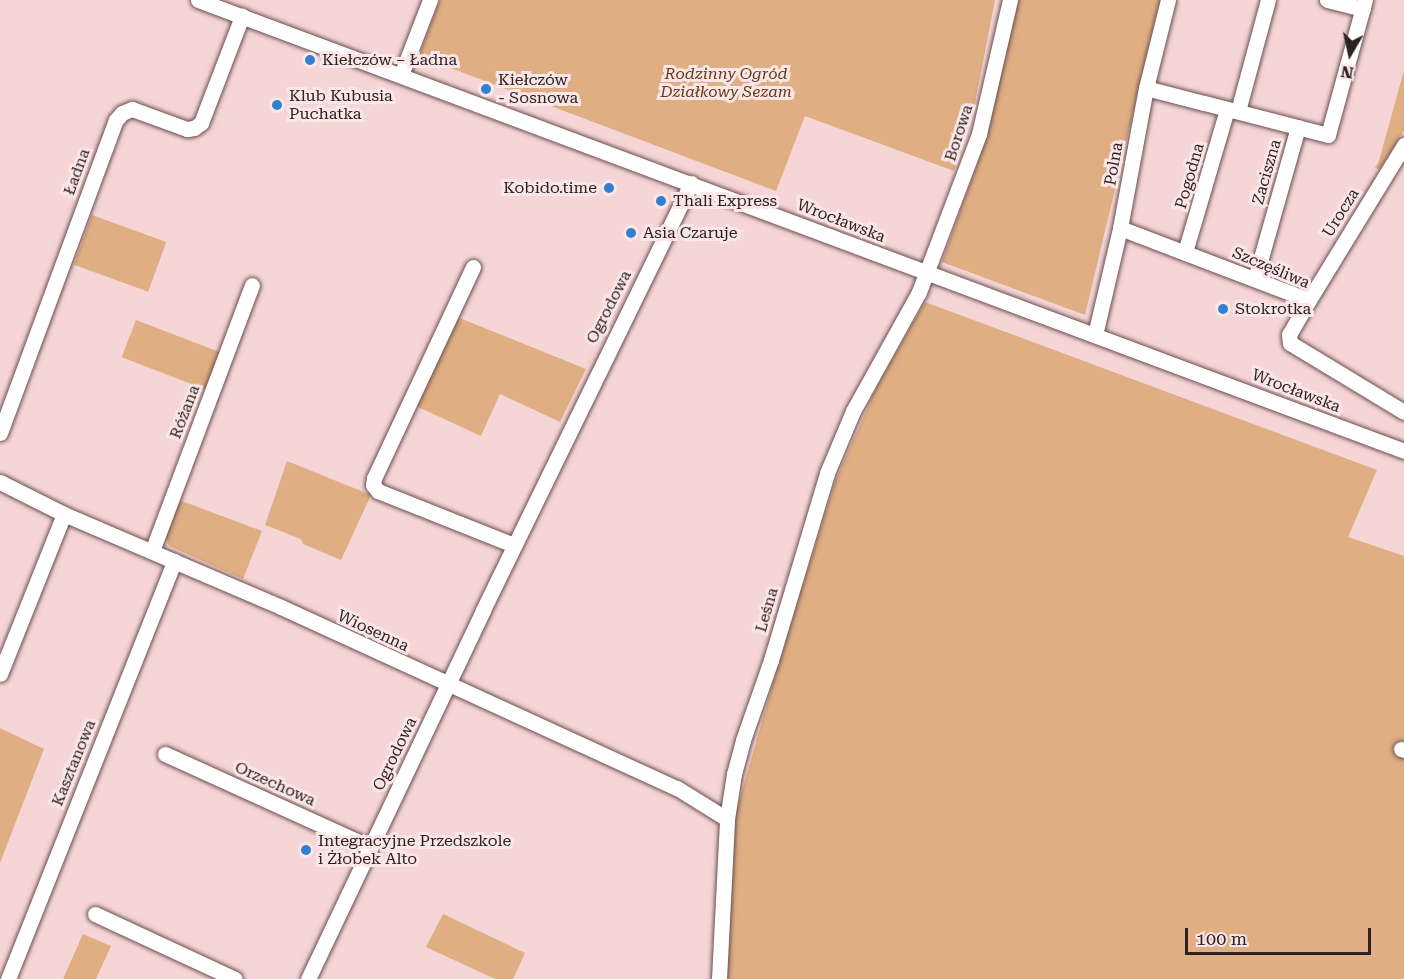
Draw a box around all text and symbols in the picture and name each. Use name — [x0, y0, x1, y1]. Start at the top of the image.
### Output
north arrow — [1320, 24, 1380, 84]
place label: Kiełczów – Ładna — [322, 50, 457, 70]
marker: Kiełczów – Ładna — [303, 53, 317, 67]
text: N — [1340, 62, 1355, 83]
park label: Rodzinny Ogród Działkowy Sezam — [660, 64, 792, 102]
place label: Kiełczów - Sosnowa — [498, 70, 578, 108]
marker: Kiełczów - Sosnowa — [479, 82, 493, 96]
place label: Klub Kubusia Puchatka — [289, 86, 393, 124]
marker: Klub Kubusia Puchatka — [270, 98, 284, 112]
street label: Borowa — [941, 102, 977, 164]
street label: Zaciszna — [1249, 137, 1285, 207]
street label: Polna — [1101, 141, 1127, 187]
street label: Pogodna — [1171, 141, 1209, 211]
street label: Ładna — [60, 146, 94, 198]
place label: Kobido.time — [503, 178, 597, 198]
marker: Kobido.time — [602, 181, 616, 195]
street label: Urocza — [1319, 185, 1363, 241]
place label: Thali Express — [673, 191, 777, 211]
marker: Thali Express — [654, 194, 668, 208]
street label: Wrocławska — [794, 195, 888, 247]
place label: Asia Czaruje — [643, 223, 738, 243]
marker: Asia Czaruje — [624, 226, 638, 240]
street label: Szczęśliwa — [1229, 243, 1313, 293]
street label: Ogrodowa — [582, 267, 636, 347]
place label: Stokrotka — [1235, 299, 1311, 319]
marker: Stokrotka — [1216, 302, 1230, 316]
street label: Wrocławska — [1249, 365, 1343, 417]
street label: Różana — [166, 382, 204, 442]
street label: Leśna — [752, 586, 782, 634]
street label: Wiosenna — [334, 606, 412, 656]
street label: Ogrodowa — [369, 714, 421, 794]
street label: Kasztanowa — [48, 717, 100, 809]
street label: Orzechowa — [232, 758, 318, 810]
place label: Integracyjne Przedszkole i Żłobek Alto — [318, 831, 511, 869]
marker: Integracyjne Przedszkole i Żłobek Alto — [299, 843, 313, 857]
scale bar — [1188, 916, 1374, 954]
text: 100 m — [1196, 928, 1247, 949]

